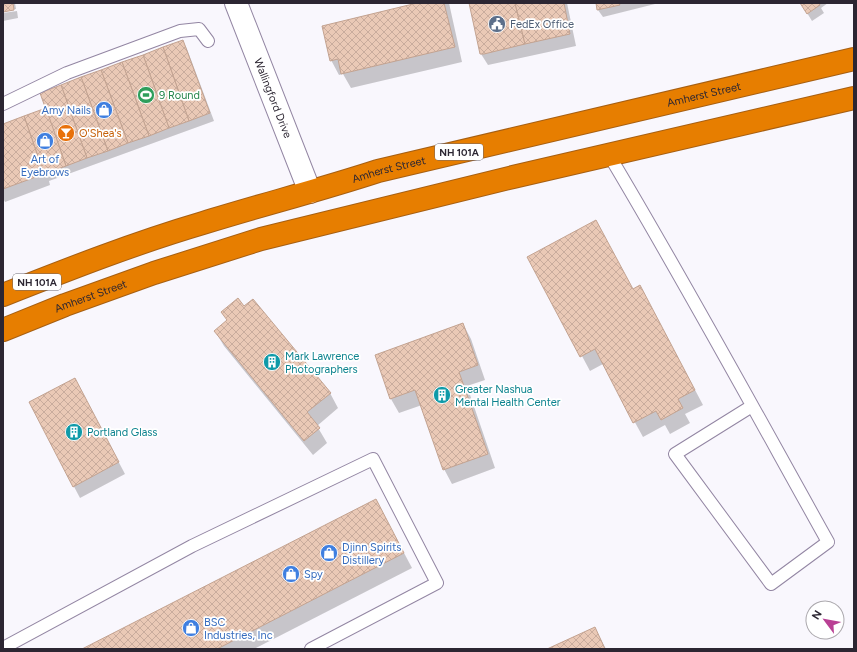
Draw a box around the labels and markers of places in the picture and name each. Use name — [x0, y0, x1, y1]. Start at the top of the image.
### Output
public building icon: FedEx Office — [487, 14, 507, 34]
place label: FedEx Office — [510, 18, 574, 31]
sports icon: 9 Round — [136, 85, 156, 105]
place label: 9 Round — [159, 89, 200, 102]
shop icon: Amy Nails — [94, 100, 114, 120]
place label: Amy Nails — [42, 104, 91, 117]
bar icon: O'Shea's — [56, 123, 76, 143]
place label: O'Shea's — [79, 127, 122, 140]
shop icon: Art of Eyebrows — [35, 131, 55, 151]
place label: Art of Eyebrows — [21, 153, 69, 179]
place label: Mark Lawrence Photographers — [285, 350, 359, 376]
building icon: Mark Lawrence Photographers — [262, 352, 282, 372]
place label: Greater Nashua Mental Health Center — [455, 383, 561, 409]
building icon: Greater Nashua Mental Health Center — [432, 385, 452, 405]
building icon: Portland Glass — [64, 422, 84, 442]
place label: Portland Glass — [87, 426, 157, 439]
place label: Djinn Spirits Distillery — [342, 541, 401, 567]
shop icon: Djinn Spirits Distillery — [319, 543, 339, 563]
shop icon: Spy — [281, 564, 301, 584]
place label: Spy — [304, 568, 323, 581]
place label: BSC Industries, Inc — [204, 616, 273, 642]
shop icon: BSC Industries, Inc — [181, 618, 201, 638]

